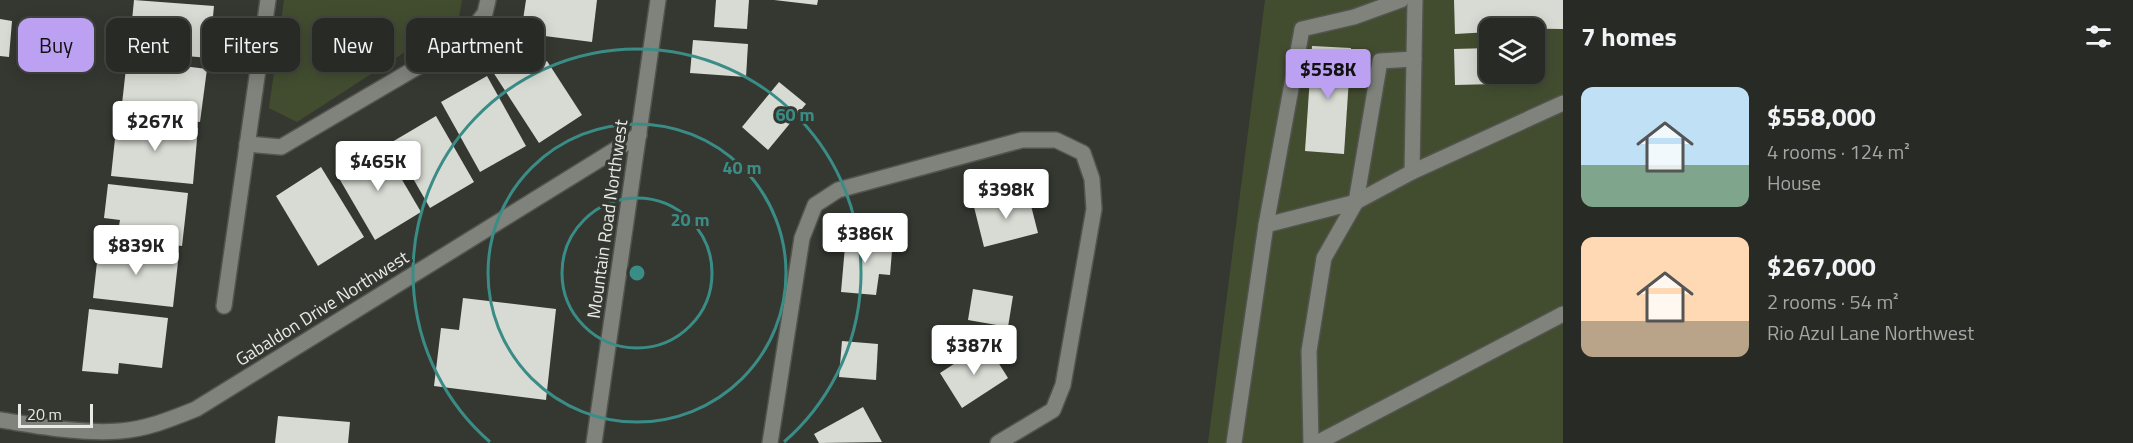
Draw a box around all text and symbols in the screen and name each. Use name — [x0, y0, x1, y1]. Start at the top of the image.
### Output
text: 7 homes — [1581, 17, 1677, 56]
chip: Buy — [18, 18, 94, 72]
chip: Rent — [106, 18, 190, 72]
chip: Filters — [202, 18, 300, 72]
chip: New — [312, 18, 394, 72]
chip: Apartment — [406, 18, 544, 72]
map controls — [1479, 18, 1545, 84]
button: layers — [1479, 18, 1545, 84]
icon: filters — [2082, 20, 2115, 53]
pin: $558K — [1286, 49, 1370, 100]
text: $558K — [1300, 53, 1356, 84]
text: $558,000 — [1767, 97, 1876, 136]
pin: $267K — [113, 101, 197, 152]
text: 60 m — [775, 101, 815, 128]
text: $267K — [127, 105, 183, 136]
icon: home — [1629, 111, 1701, 183]
street label: Mountain Road Northwest — [580, 117, 634, 320]
text: 4 rooms · 124 m² — [1767, 136, 1910, 167]
pin: $465K — [336, 141, 420, 192]
text: $465K — [350, 145, 406, 176]
text: 40 m — [722, 154, 762, 181]
text: House — [1767, 167, 1821, 198]
pin: $398K — [964, 169, 1048, 220]
text: $398K — [978, 173, 1034, 204]
text: 20 m — [670, 206, 710, 233]
pin: $386K — [823, 213, 907, 264]
text: $386K — [837, 217, 893, 248]
pin: $839K — [94, 225, 178, 276]
text: $839K — [108, 229, 164, 260]
street label: Gabaldon Drive Northwest — [230, 243, 414, 372]
text: $267,000 — [1767, 247, 1876, 286]
icon: home — [1629, 261, 1701, 333]
centre of rings — [627, 263, 647, 283]
text: 2 rooms · 54 m² — [1767, 286, 1899, 317]
text: Rio Azul Lane Northwest — [1767, 317, 1974, 348]
pin: $387K — [932, 325, 1016, 376]
text: $387K — [946, 329, 1002, 360]
scale bar — [18, 401, 93, 428]
text: 20 m — [27, 402, 62, 426]

